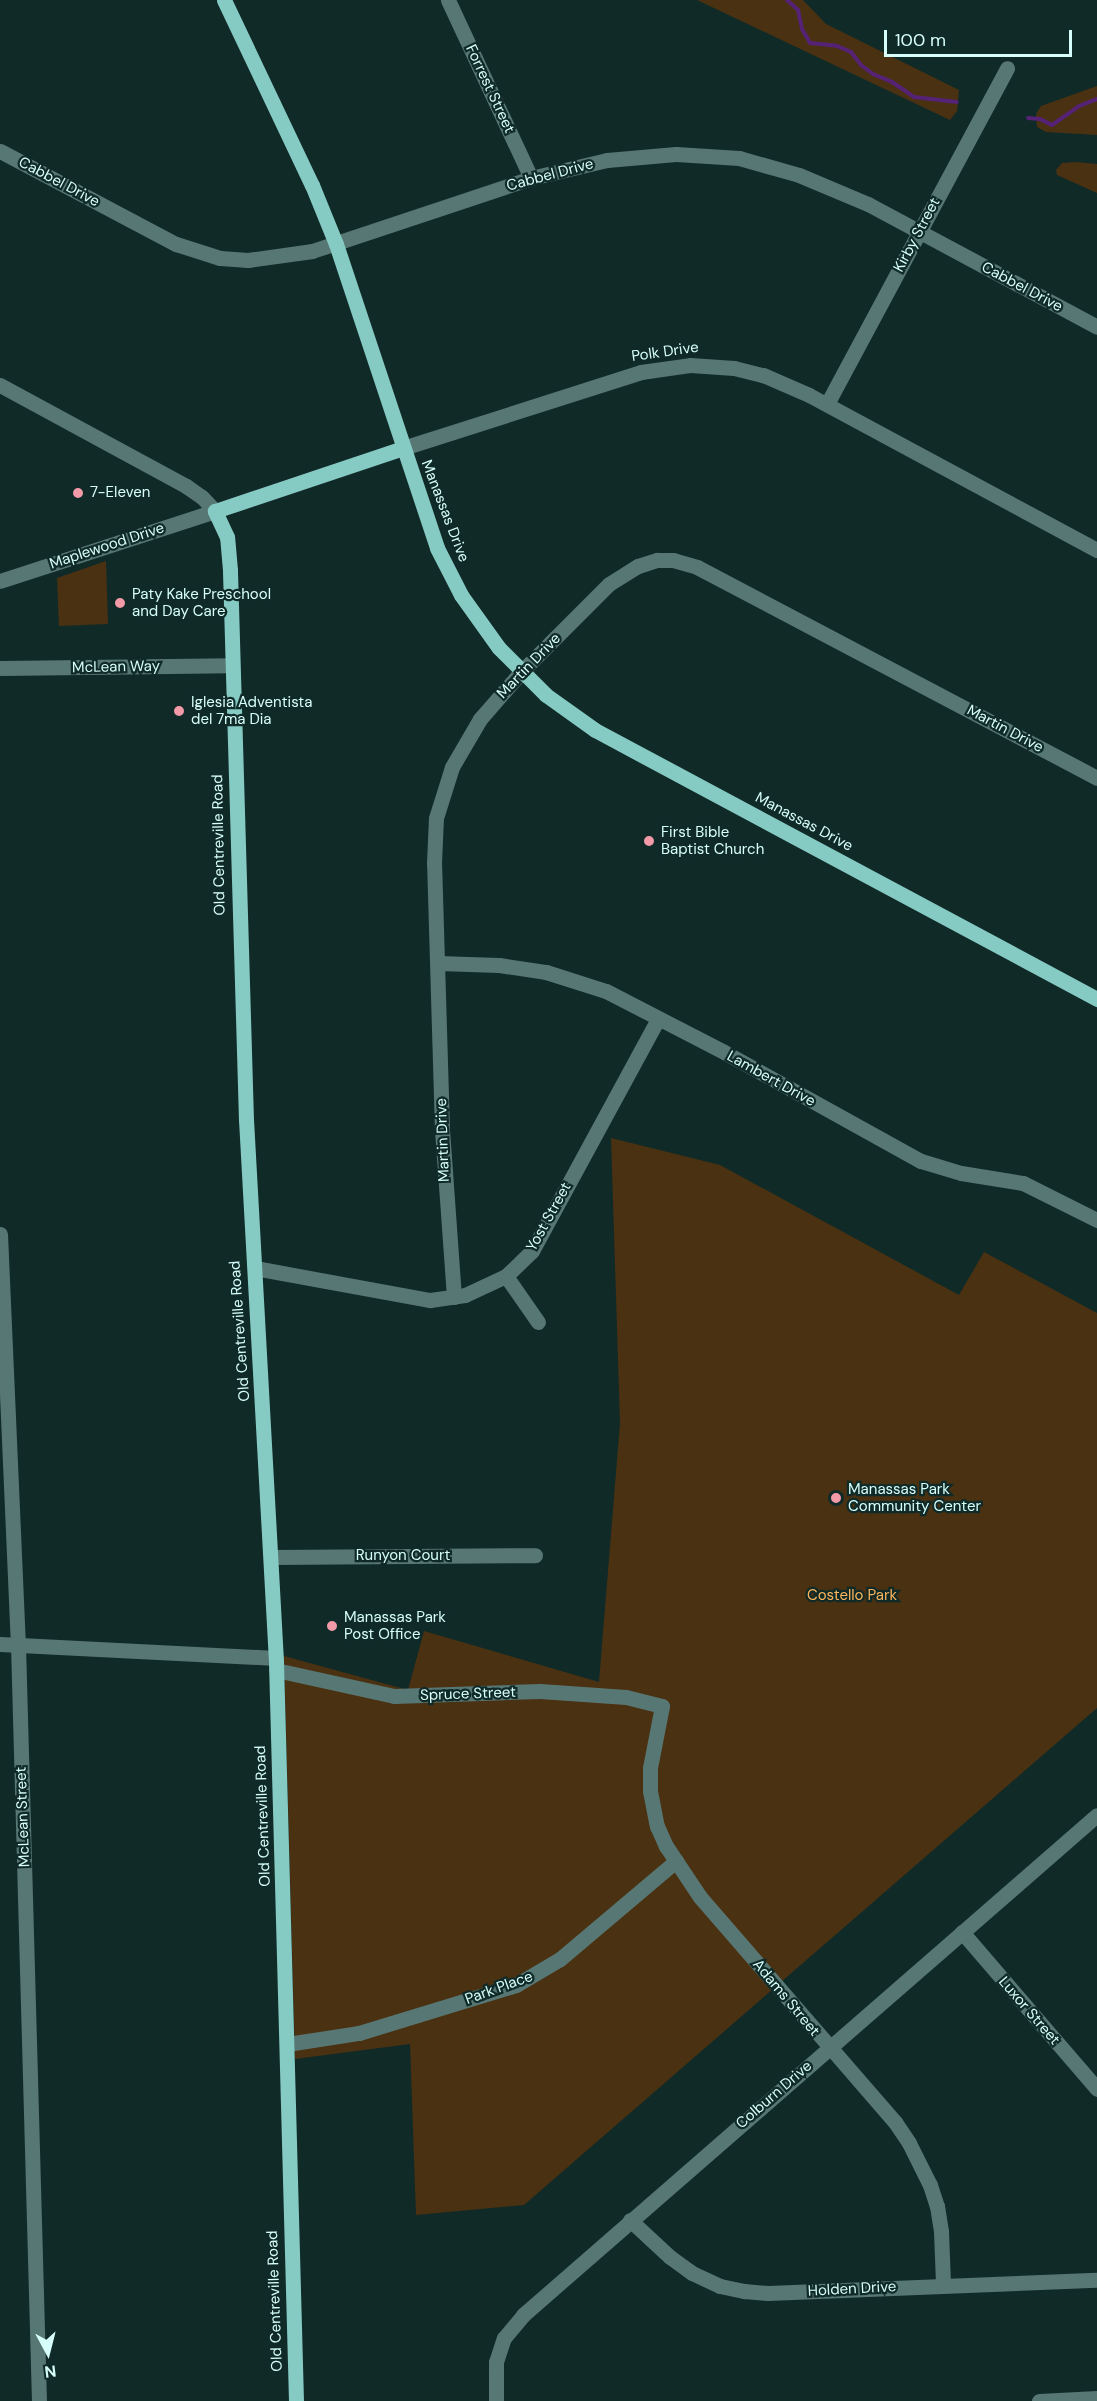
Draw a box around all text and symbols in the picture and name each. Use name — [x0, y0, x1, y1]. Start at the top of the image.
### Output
scale bar — [887, 18, 1074, 56]
text: 100 m — [895, 28, 946, 52]
street label: Forrest Street — [462, 42, 518, 136]
street label: Cabbel Drive — [15, 153, 103, 211]
street label: Cabbel Drive — [505, 155, 595, 195]
street label: Kirby Street — [890, 195, 944, 275]
street label: Cabbel Drive — [978, 258, 1066, 316]
street label: Polk Drive — [630, 338, 700, 366]
street label: Manassas Drive — [417, 457, 473, 565]
place label: 7-Eleven — [90, 484, 150, 502]
marker: 7-Eleven — [71, 486, 85, 500]
street label: Maplewood Drive — [47, 519, 167, 573]
place label: Paty Kake Preschool and Day Care — [132, 585, 271, 620]
marker: Paty Kake Preschool and Day Care — [113, 596, 127, 610]
street label: Martin Drive — [493, 630, 565, 702]
street label: McLean Way — [72, 657, 160, 677]
place label: Iglesia Adventista del 7ma Dia — [191, 693, 312, 728]
street label: Martin Drive — [964, 701, 1046, 757]
marker: Iglesia Adventista del 7ma Dia — [172, 704, 186, 718]
street label: Old Centreville Road — [209, 774, 229, 916]
street label: Manassas Drive — [752, 789, 856, 855]
place label: First Bible Baptist Church — [661, 823, 764, 858]
marker: First Bible Baptist Church — [642, 834, 656, 848]
street label: Lambert Drive — [724, 1047, 818, 1111]
street label: Martin Drive — [433, 1098, 453, 1182]
street label: Yost Street — [523, 1179, 575, 1255]
street label: Old Centreville Road — [226, 1260, 254, 1402]
place label: Manassas Park Community Center — [848, 1480, 981, 1515]
marker: Manassas Park Community Center — [829, 1491, 843, 1505]
street label: Runyon Court — [356, 1547, 450, 1565]
park label: Costello Park — [807, 1587, 897, 1605]
place label: Manassas Park Post Office — [344, 1608, 446, 1643]
marker: Manassas Park Post Office — [325, 1619, 339, 1633]
street label: Spruce Street — [420, 1683, 516, 1705]
street label: Old Centreville Road — [252, 1745, 274, 1887]
street label: McLean Street — [12, 1766, 34, 1868]
street label: Adams Street — [749, 1956, 823, 2040]
street label: Park Place — [463, 1967, 535, 2009]
street label: Luxor Street — [994, 1973, 1064, 2049]
street label: Colburn Drive — [732, 2057, 816, 2133]
street label: Old Centreville Road — [264, 2230, 286, 2372]
street label: Holden Drive — [807, 2278, 897, 2300]
north arrow — [18, 2323, 78, 2383]
text: N — [43, 2360, 57, 2382]

